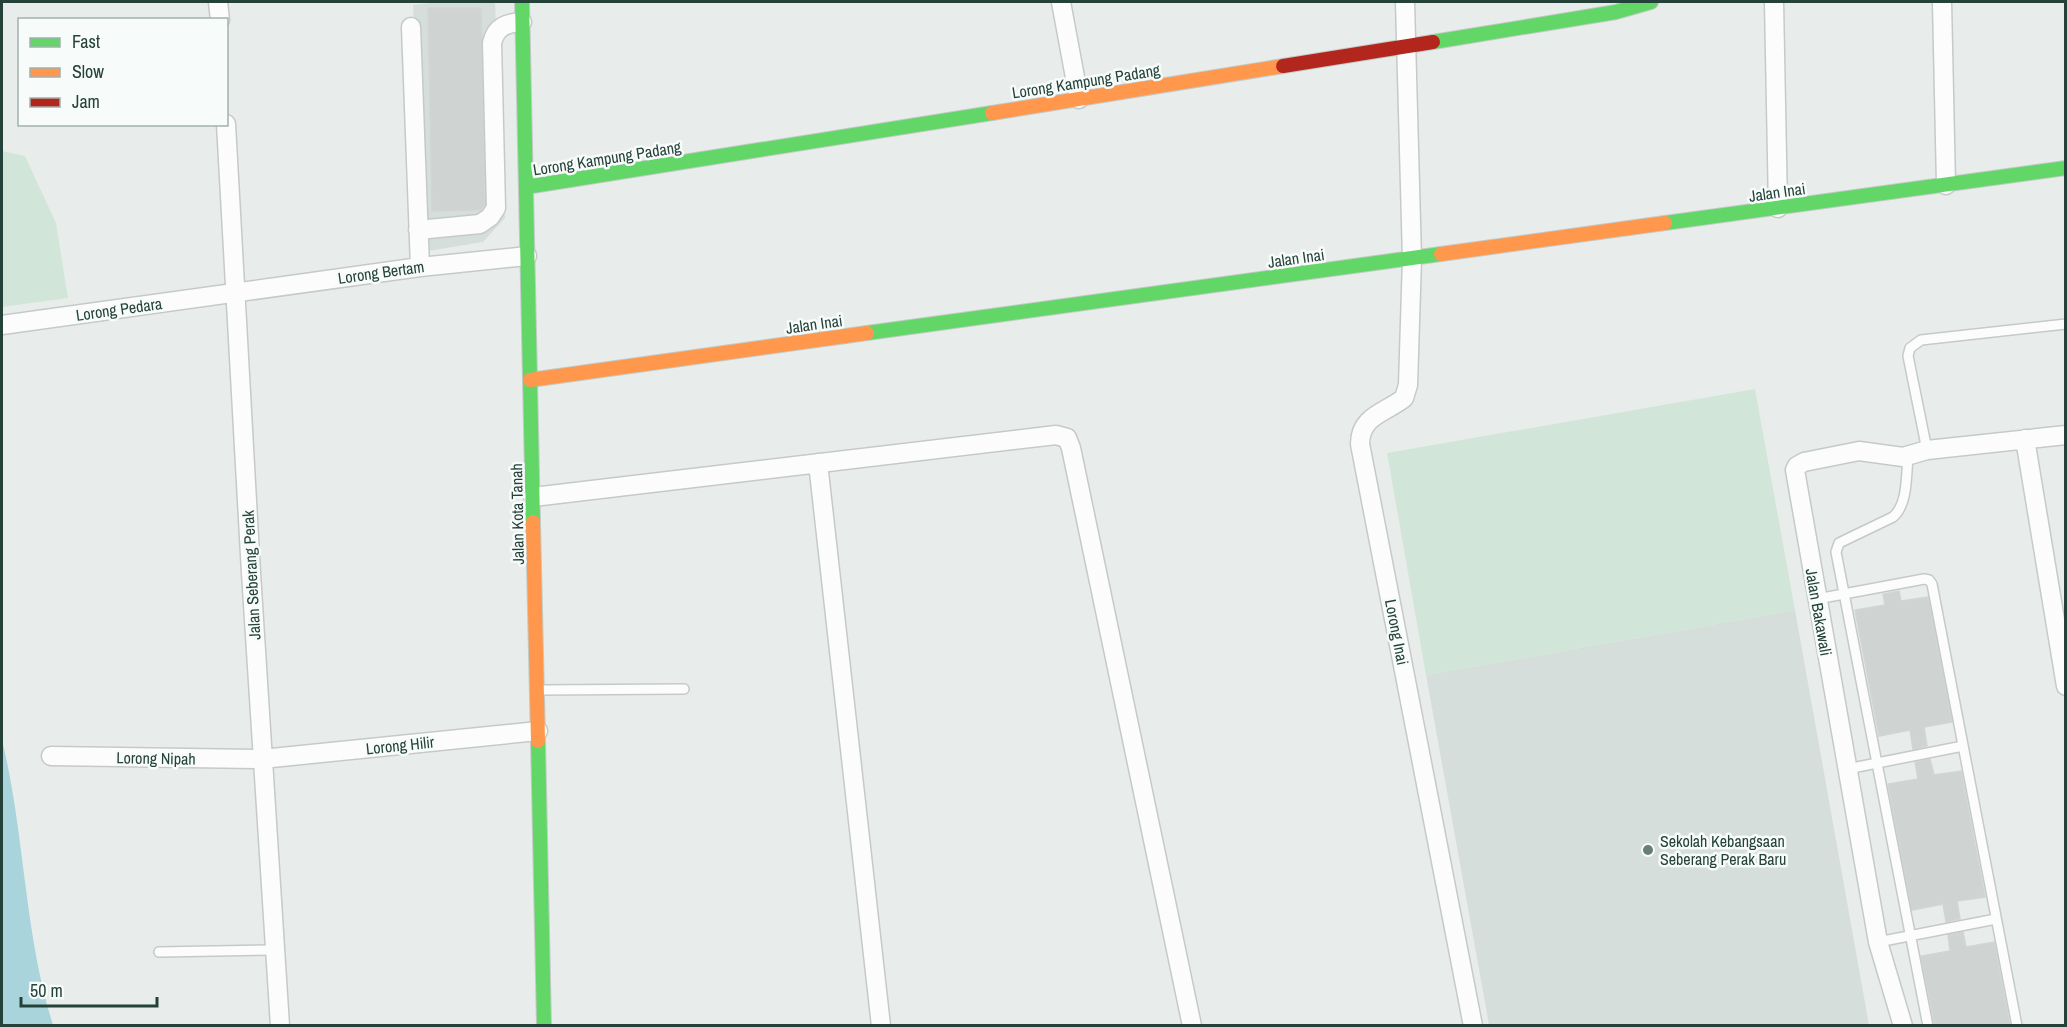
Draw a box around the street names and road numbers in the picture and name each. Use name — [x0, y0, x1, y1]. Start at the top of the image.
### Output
street label: Lorong Kampung Padang — [1010, 58, 1162, 104]
street label: Lorong Kampung Padang — [531, 135, 683, 181]
street label: Jalan Inai — [1747, 177, 1807, 207]
street label: Jalan Inai — [1266, 243, 1326, 273]
street label: Lorong Bertam — [336, 255, 426, 289]
street label: Lorong Pedara — [74, 292, 164, 326]
street label: Jalan Inai — [784, 309, 844, 339]
street label: Jalan Kota Tanah — [505, 463, 529, 565]
street label: Jalan Seberang Perak — [237, 509, 265, 640]
street label: Jalan Bakawali — [1801, 567, 1837, 657]
street label: Lorong Inai — [1380, 597, 1414, 667]
street label: Lorong Hilir — [365, 730, 436, 760]
street label: Lorong Nipah — [116, 746, 196, 770]

